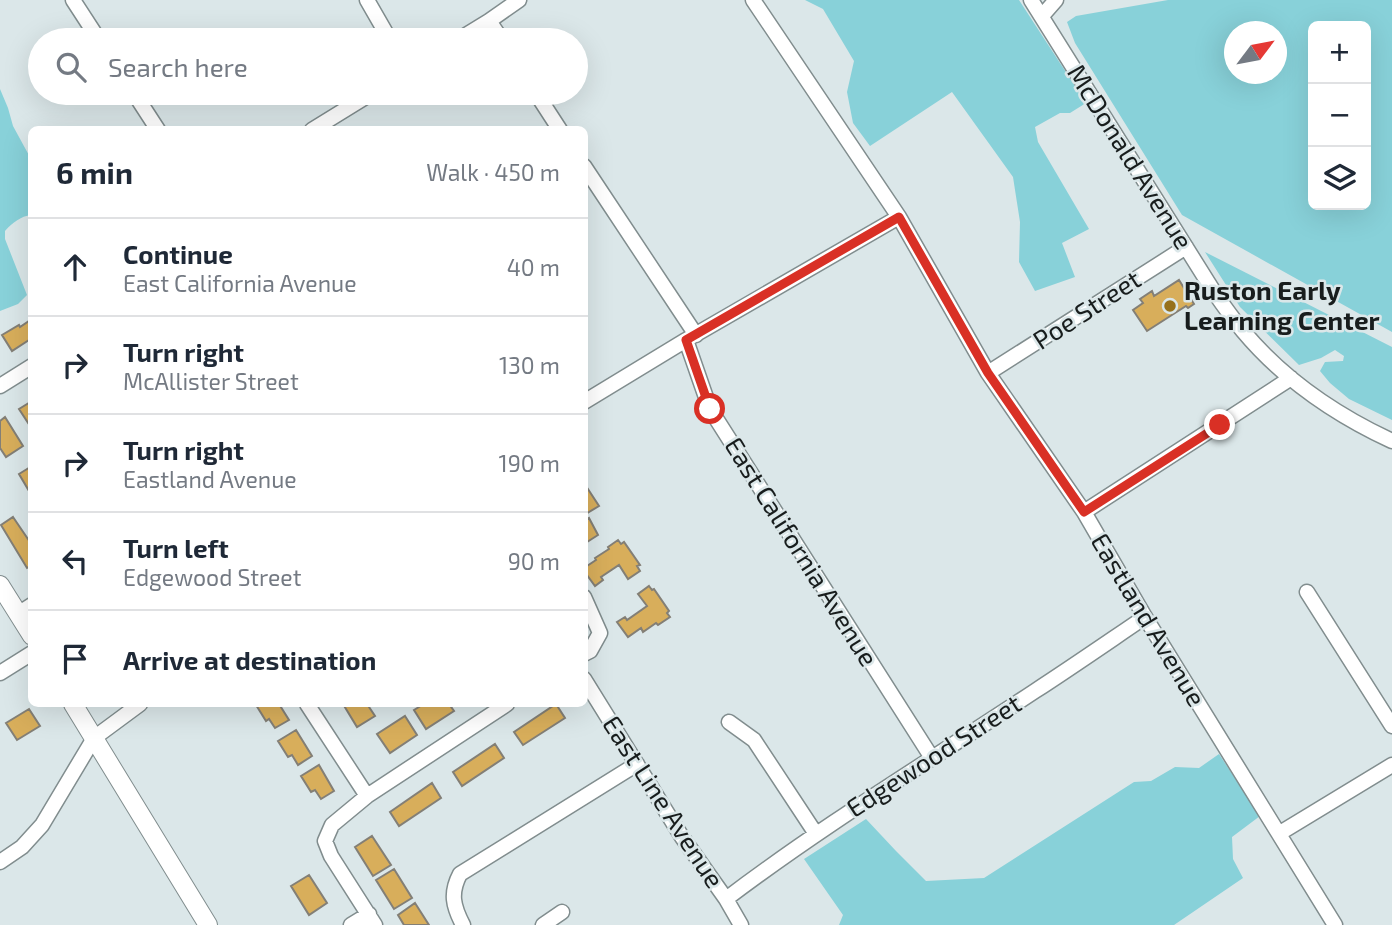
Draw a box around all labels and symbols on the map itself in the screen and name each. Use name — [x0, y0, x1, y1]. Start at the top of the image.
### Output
north arrow — [1224, 21, 1287, 84]
street label: McDonald Avenue — [1062, 58, 1201, 254]
street label: Poe Street — [1027, 262, 1146, 355]
place label: Ruston Early Learning Center — [1184, 274, 1380, 335]
marker: Ruston Early Learning Center — [1162, 298, 1178, 314]
route start — [694, 393, 725, 424]
route end — [1204, 409, 1235, 440]
street label: East California Avenue — [719, 431, 885, 671]
street label: Eastland Avenue — [1085, 527, 1213, 711]
street label: Edgewood Street — [840, 687, 1026, 823]
street label: East Line Avenue — [597, 709, 731, 893]

